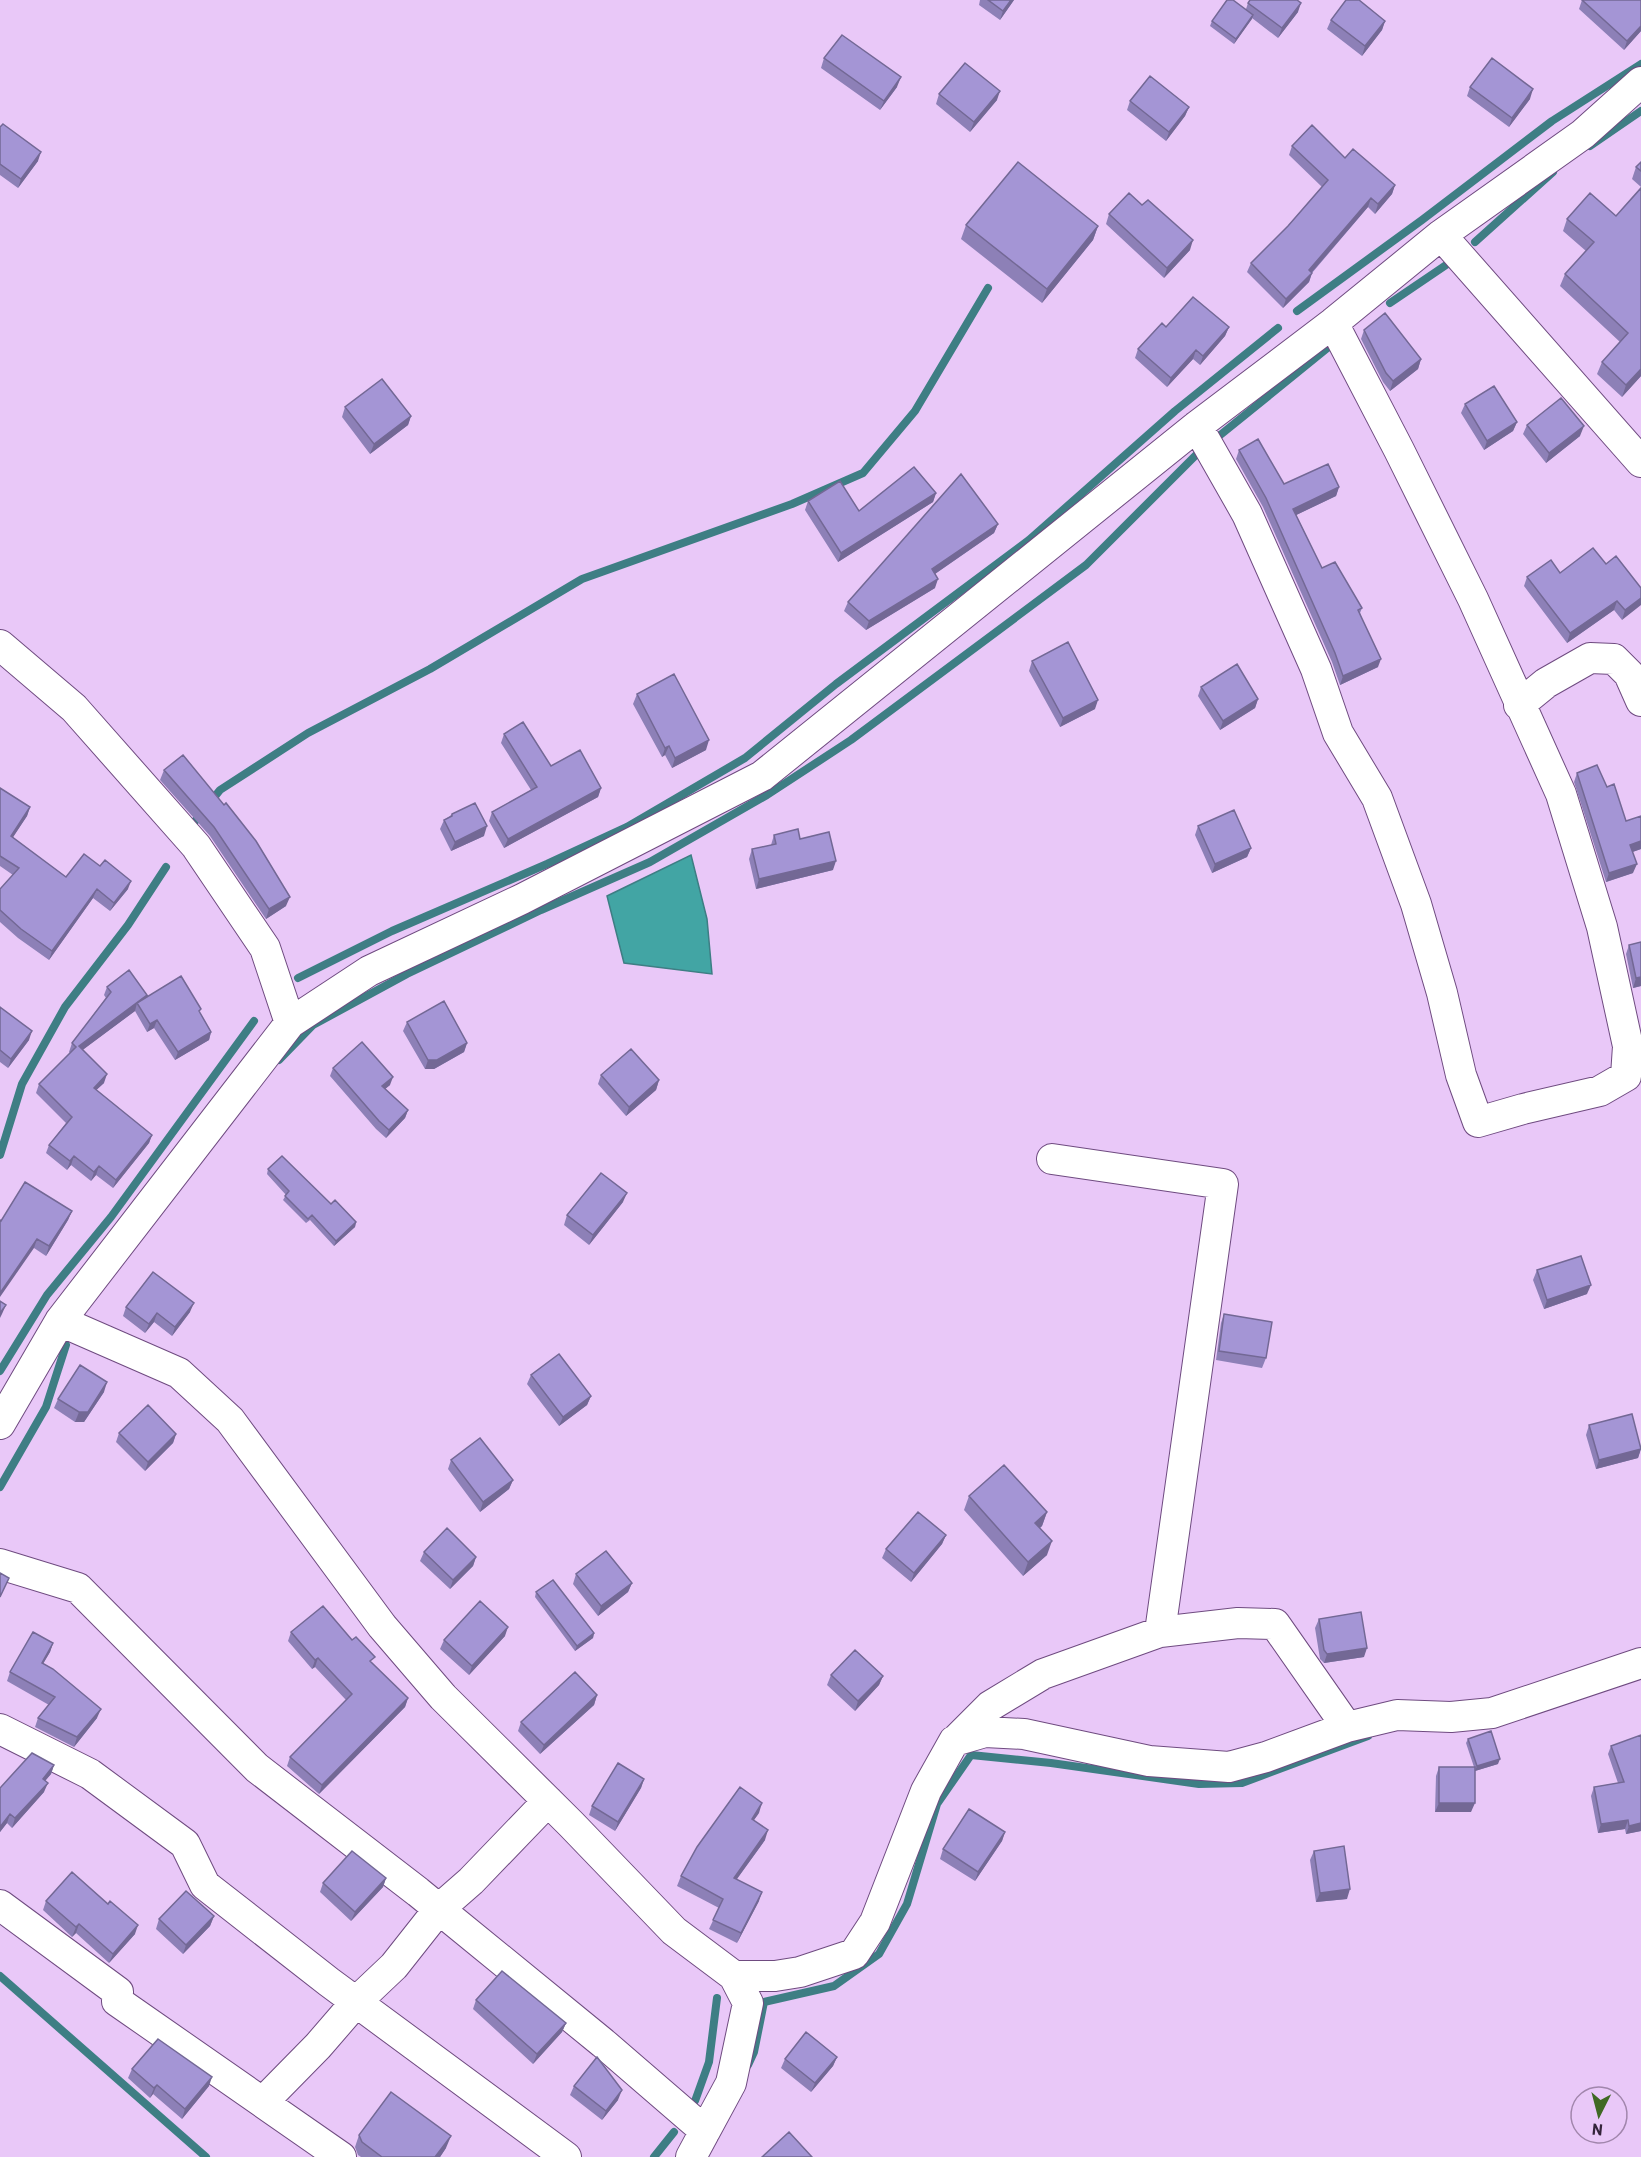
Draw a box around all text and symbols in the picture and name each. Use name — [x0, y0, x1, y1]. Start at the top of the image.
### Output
north arrow — [1569, 2085, 1629, 2145]
text: N — [1591, 2120, 1604, 2140]

